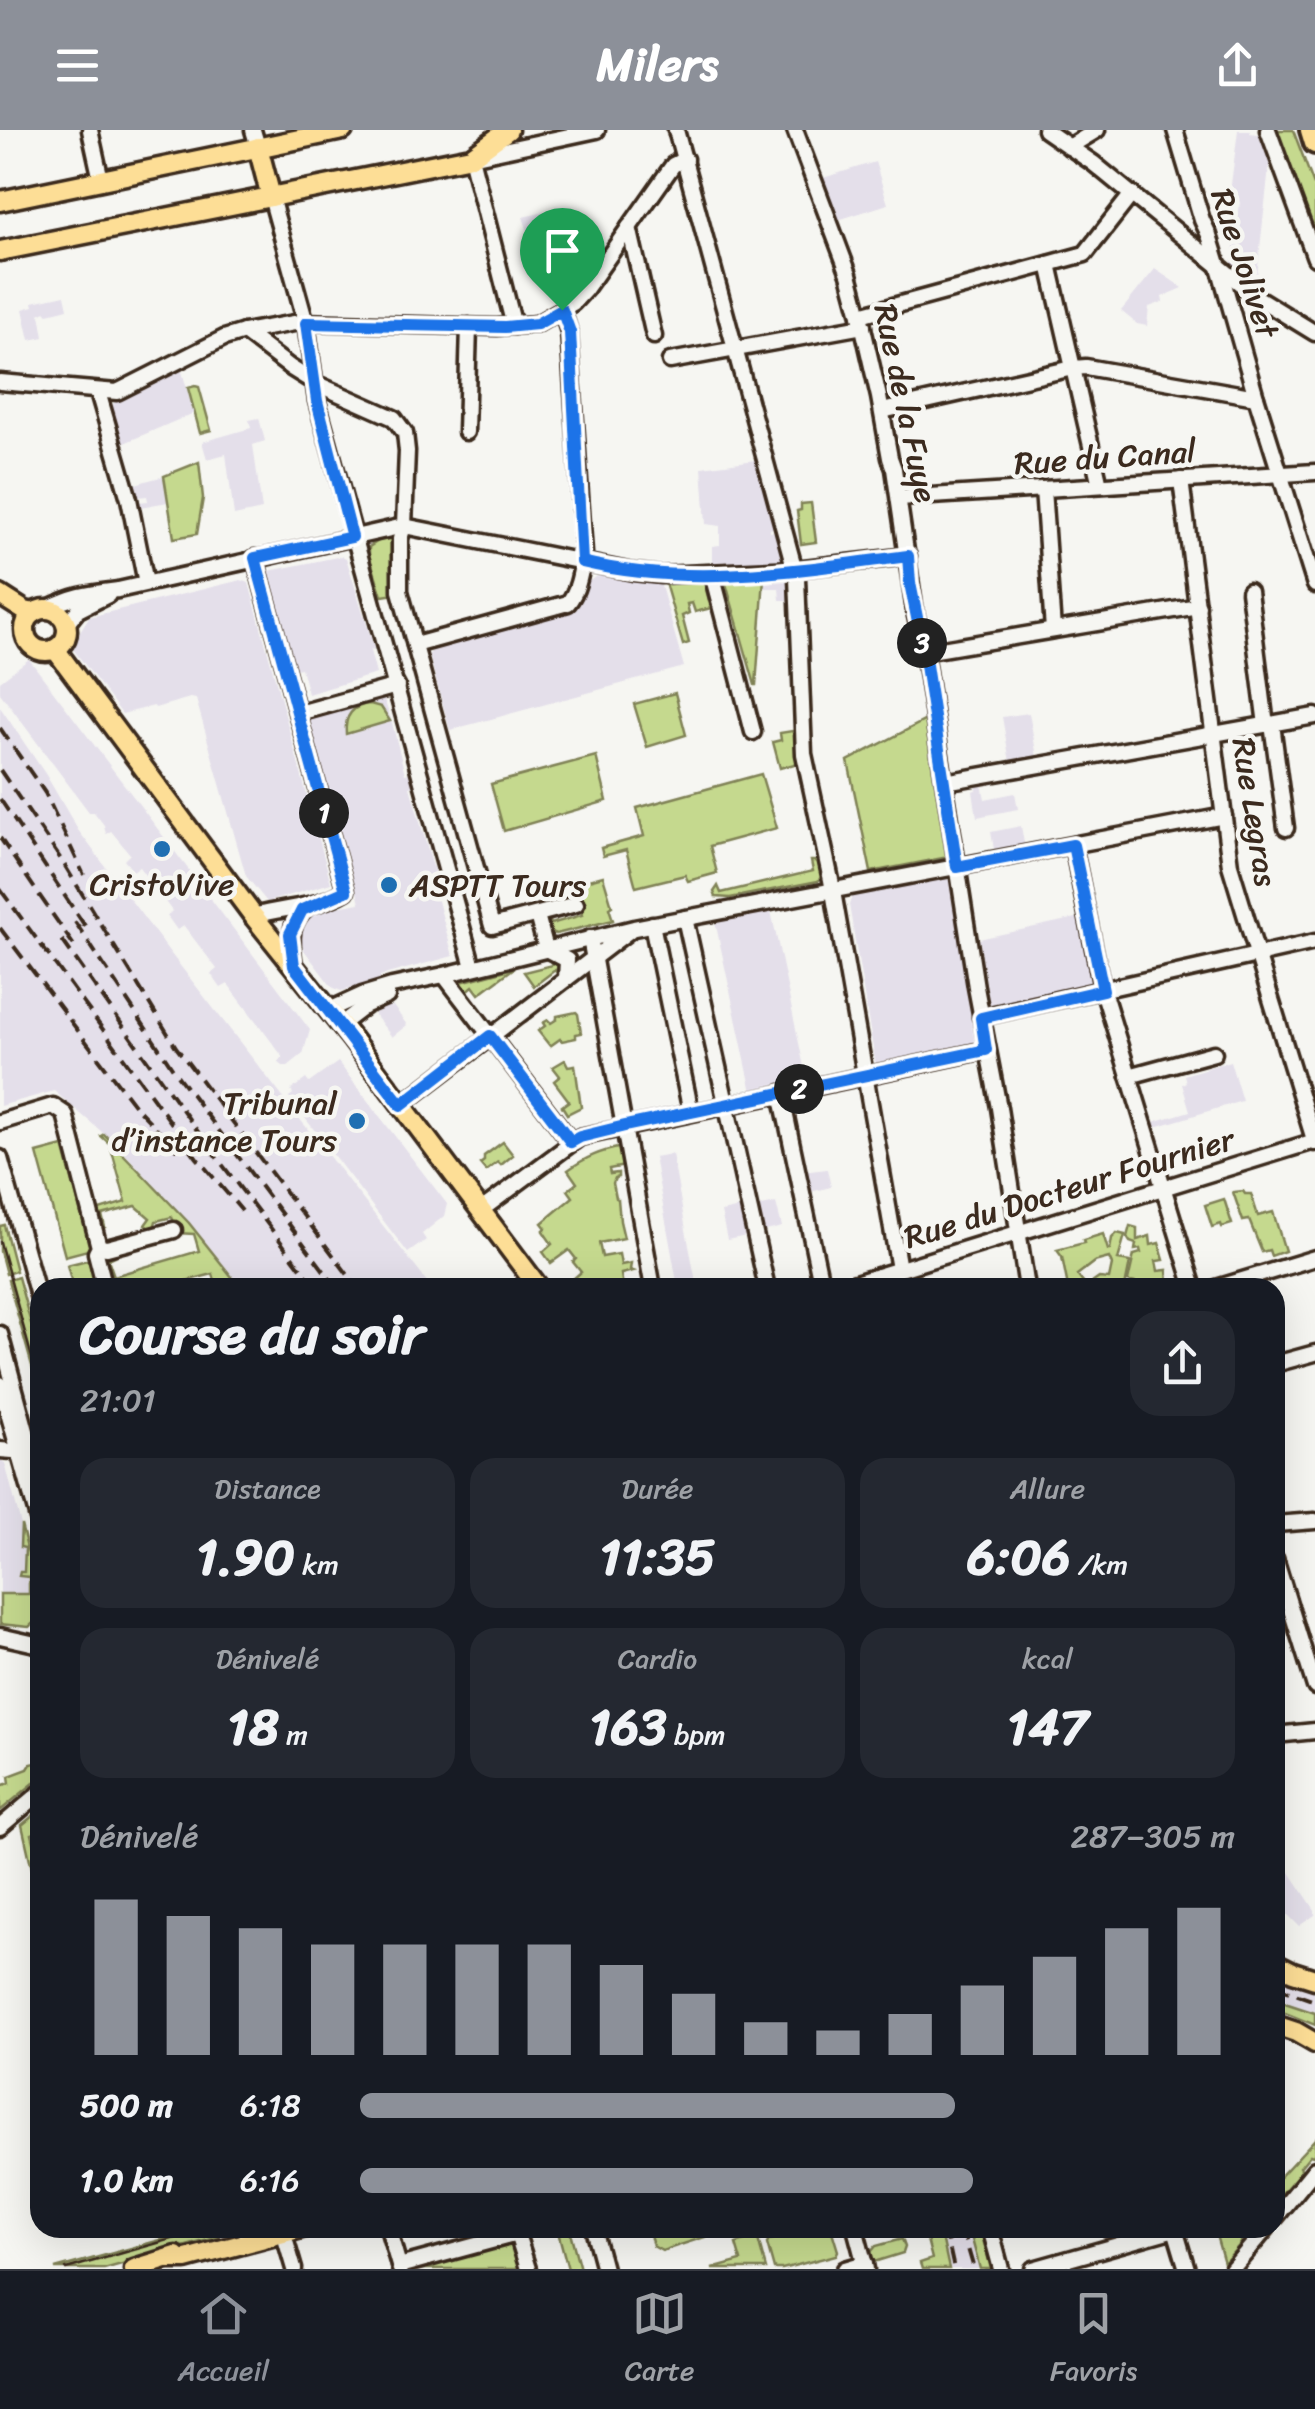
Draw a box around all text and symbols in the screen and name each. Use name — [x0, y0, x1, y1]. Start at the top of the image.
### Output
text: Milers — [597, 25, 719, 105]
icon: menu — [50, 38, 105, 93]
icon: share — [1210, 38, 1265, 93]
street label: Rue Jolivet — [1194, 181, 1296, 346]
pin — [520, 208, 605, 311]
icon: arrive — [535, 223, 590, 278]
street label: Rue de la Fuye — [857, 298, 954, 508]
street label: Rue du Canal — [1012, 423, 1199, 492]
pin: 3 — [897, 618, 947, 668]
text: 3 — [914, 618, 930, 667]
street label: Rue Legras — [1215, 734, 1294, 891]
pin: 1 — [299, 788, 349, 838]
text: 1 — [318, 788, 330, 837]
marker: CristoVive — [151, 838, 173, 860]
place label: CristoVive — [90, 856, 234, 913]
place label: ASPTT Tours — [408, 857, 586, 914]
marker: ASPTT Tours — [378, 874, 400, 896]
pin: 2 — [774, 1064, 824, 1114]
text: 2 — [791, 1064, 807, 1113]
place label: Tribunal d’instance Tours — [111, 1075, 338, 1169]
marker: Tribunal d’instance Tours — [346, 1110, 368, 1132]
street label: Rue du Docteur Fournier — [897, 1111, 1243, 1266]
text: Course du soir — [80, 1286, 424, 1383]
button: share — [1130, 1311, 1235, 1416]
text: 21:01 — [80, 1372, 156, 1429]
text: Distance — [214, 1464, 321, 1513]
text: Durée — [621, 1464, 694, 1513]
text: Allure — [1010, 1464, 1085, 1513]
text: 1.90 — [196, 1513, 295, 1602]
text: 11:35 — [600, 1513, 716, 1602]
text: 6:06 — [967, 1513, 1070, 1602]
text: km — [295, 1540, 339, 1589]
text: /km — [1070, 1540, 1128, 1589]
text: Dénivelé — [216, 1634, 319, 1683]
text: Cardio — [618, 1634, 697, 1683]
text: kcal — [1022, 1634, 1073, 1683]
text: 18 — [227, 1683, 279, 1772]
text: 163 — [589, 1683, 667, 1772]
text: 147 — [1007, 1683, 1088, 1772]
text: m — [279, 1710, 308, 1759]
text: bpm — [667, 1710, 726, 1759]
text: Dénivelé — [80, 1808, 199, 1865]
text: 287–305 m — [1071, 1808, 1235, 1865]
text: 500 m — [80, 2077, 173, 2134]
text: 6:18 — [240, 2077, 301, 2134]
text: 1.0 km — [80, 2152, 174, 2209]
text: 6:16 — [240, 2152, 300, 2209]
tab: Accueil — [178, 2286, 269, 2395]
tab: Carte — [625, 2286, 694, 2395]
tab: Favoris — [1050, 2286, 1137, 2395]

